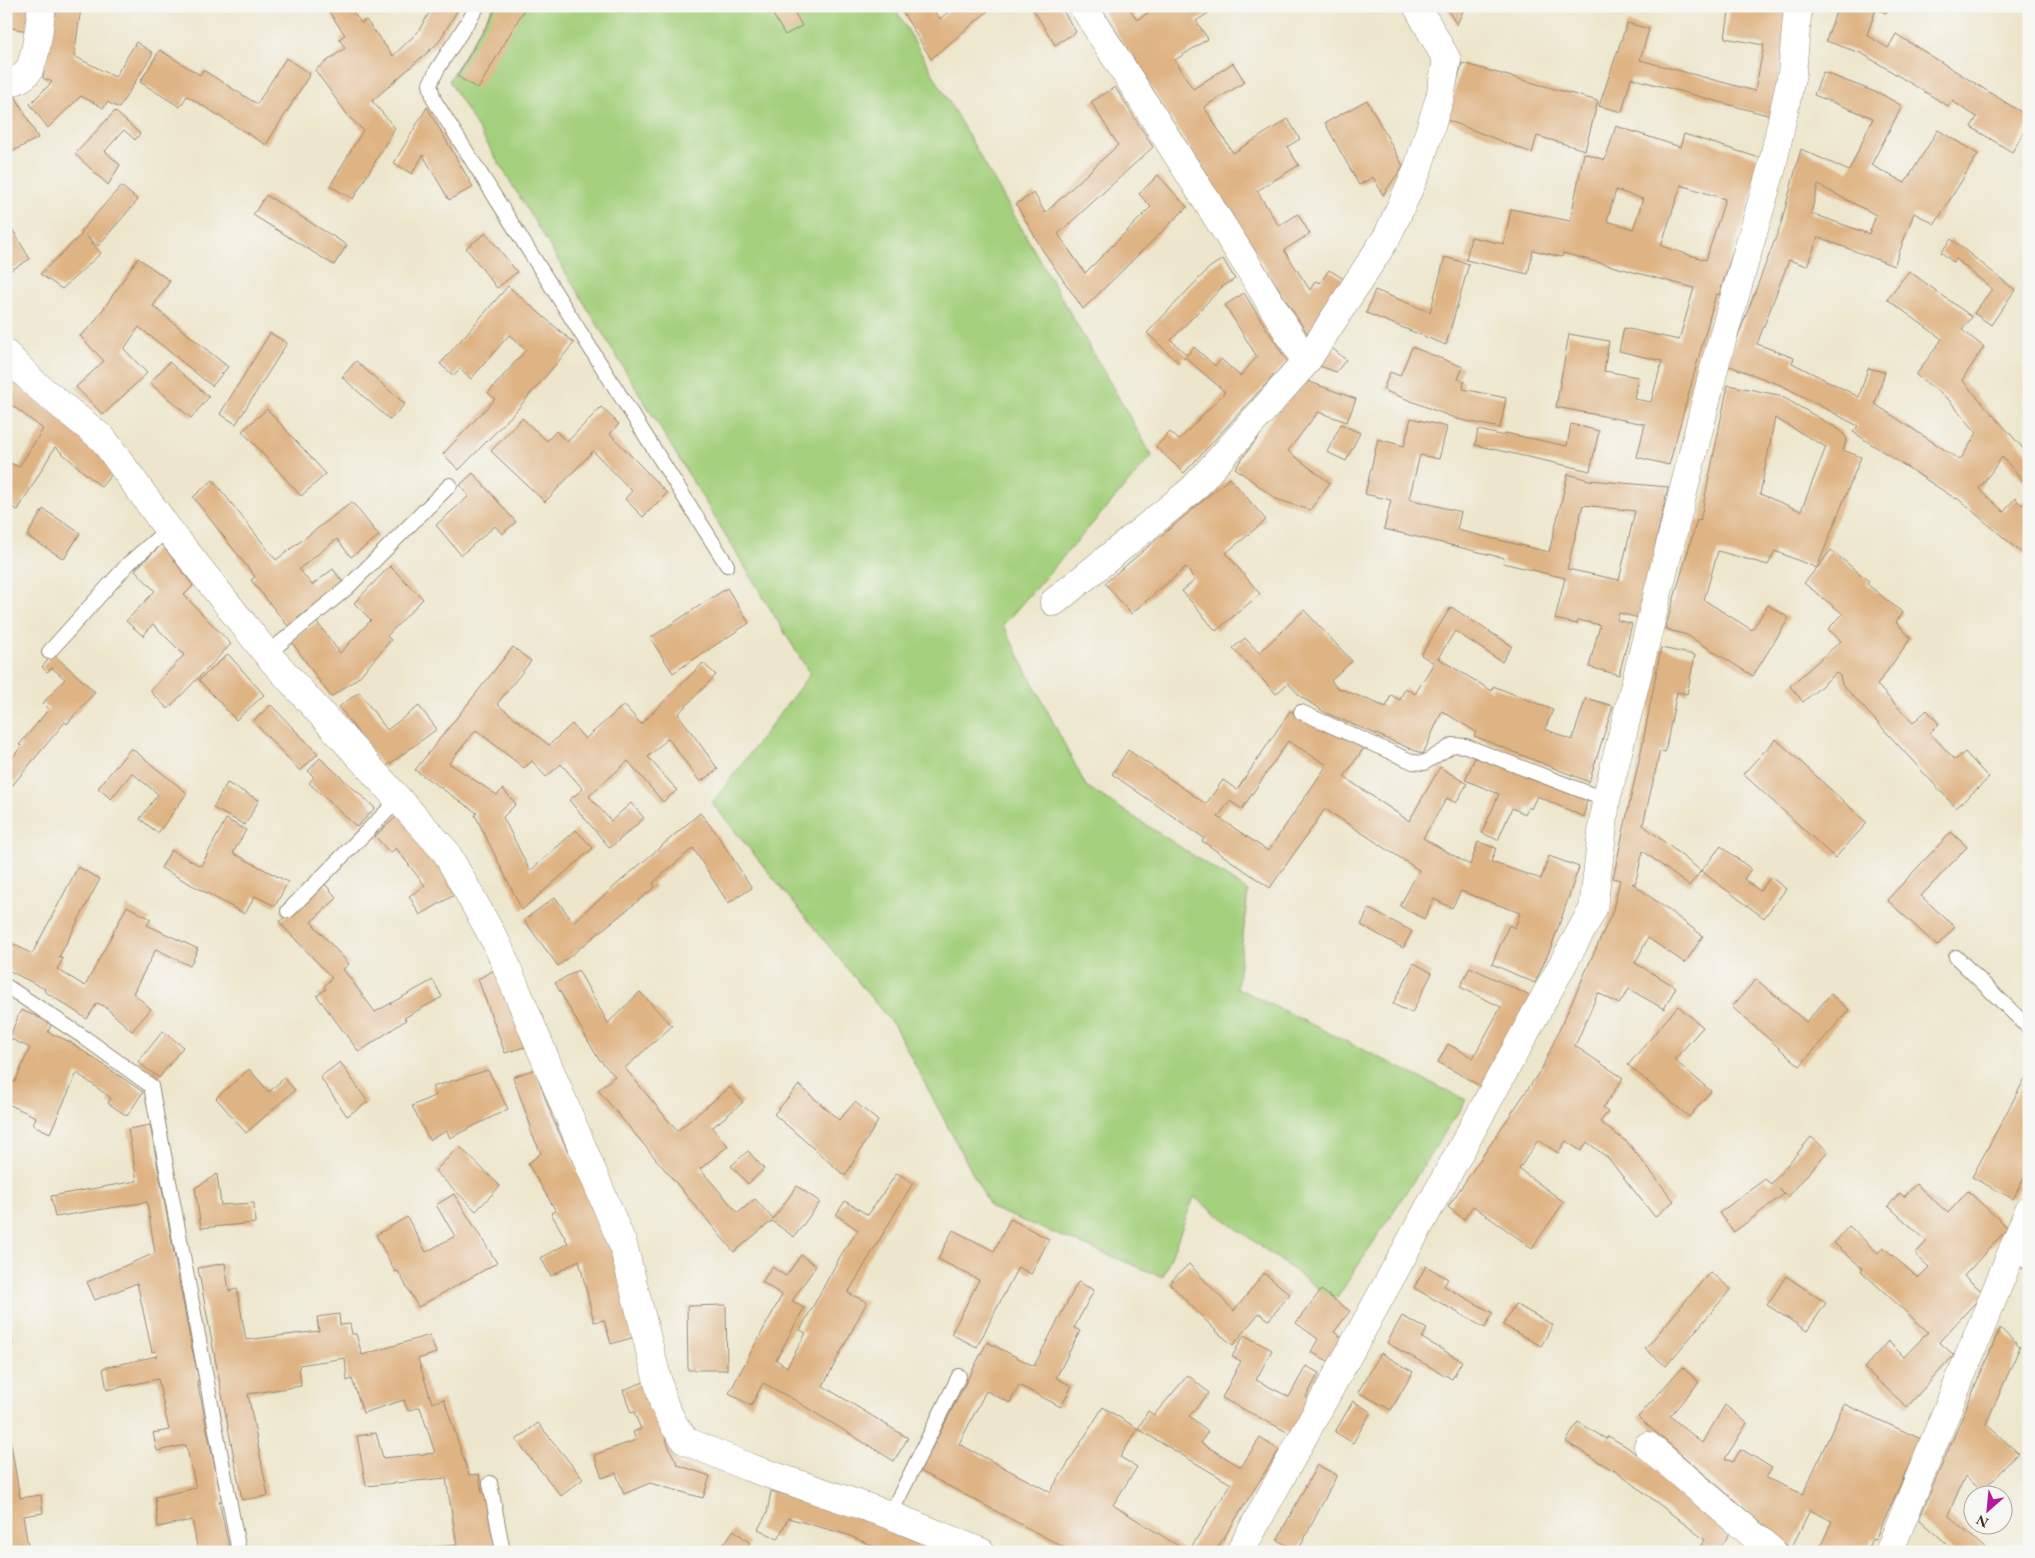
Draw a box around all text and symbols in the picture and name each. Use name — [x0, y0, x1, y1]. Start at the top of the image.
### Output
north arrow — [1962, 1486, 2012, 1536]
text: N — [1972, 1511, 1991, 1532]

